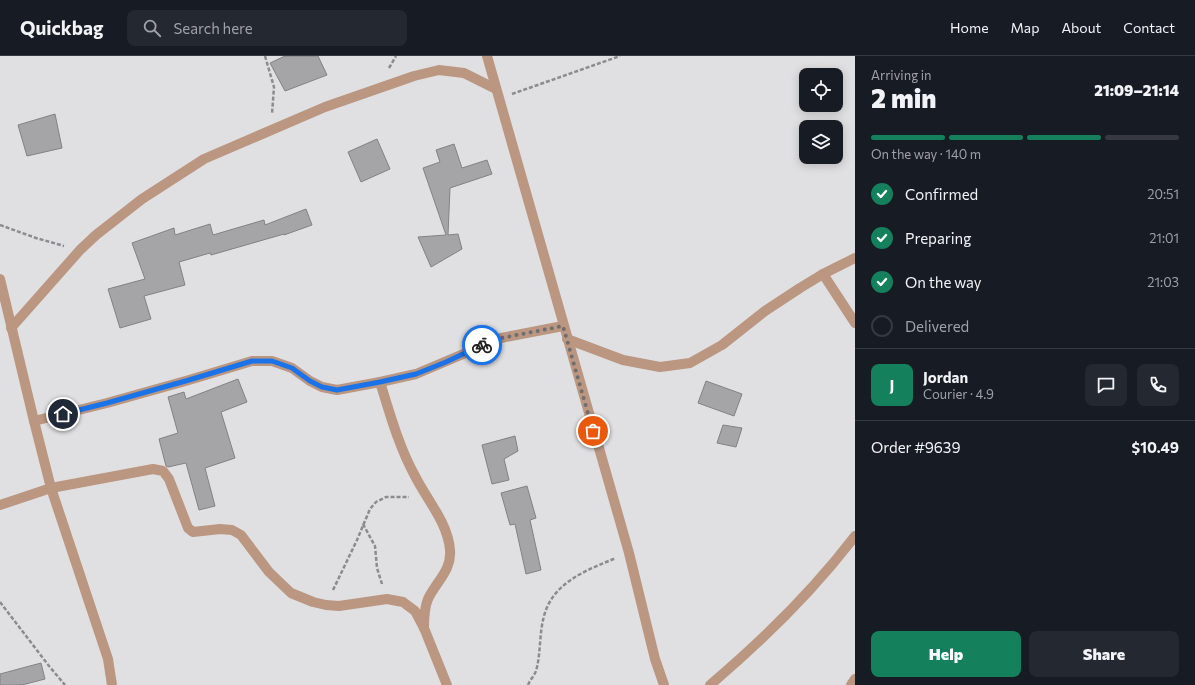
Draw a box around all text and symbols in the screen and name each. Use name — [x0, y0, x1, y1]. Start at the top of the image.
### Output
search box — [127, 10, 407, 46]
text: Quickbag — [20, 16, 103, 39]
icon: search — [141, 17, 163, 39]
text: Search here — [173, 19, 253, 37]
text: Home — [950, 19, 989, 36]
text: Map — [1011, 19, 1039, 36]
text: About — [1061, 19, 1101, 36]
text: Contact — [1123, 19, 1175, 36]
text: Arriving in — [871, 67, 931, 83]
map controls — [799, 68, 843, 164]
button: locate — [799, 68, 843, 112]
text: 21:09–21:14 — [1094, 81, 1179, 99]
text: 2 min — [871, 82, 936, 113]
button: layers — [799, 120, 843, 164]
text: On the way · 140 m — [871, 146, 981, 162]
icon: check — [871, 183, 893, 205]
text: Confirmed — [905, 185, 978, 203]
text: 20:51 — [1147, 186, 1179, 202]
icon: check — [871, 227, 893, 249]
text: Preparing — [905, 229, 971, 247]
text: 21:01 — [1149, 230, 1179, 246]
icon: check — [871, 271, 893, 293]
text: On the way — [905, 273, 982, 291]
text: 21:03 — [1147, 274, 1179, 290]
text: Delivered — [905, 317, 969, 335]
courier — [462, 325, 502, 365]
icon: bike — [471, 334, 493, 356]
button: chat — [1085, 364, 1127, 406]
button: phone — [1137, 364, 1179, 406]
text: Jordan — [923, 368, 968, 386]
text: J — [890, 376, 894, 394]
text: Courier · 4.9 — [923, 386, 994, 402]
pin — [46, 397, 80, 431]
icon: home — [52, 403, 74, 425]
pin — [576, 414, 610, 448]
icon: bag — [582, 420, 604, 442]
text: Order #9639 — [871, 438, 961, 456]
text: $10.49 — [1132, 438, 1179, 456]
button: Help — [871, 631, 1021, 677]
button: Share — [1029, 631, 1179, 677]

